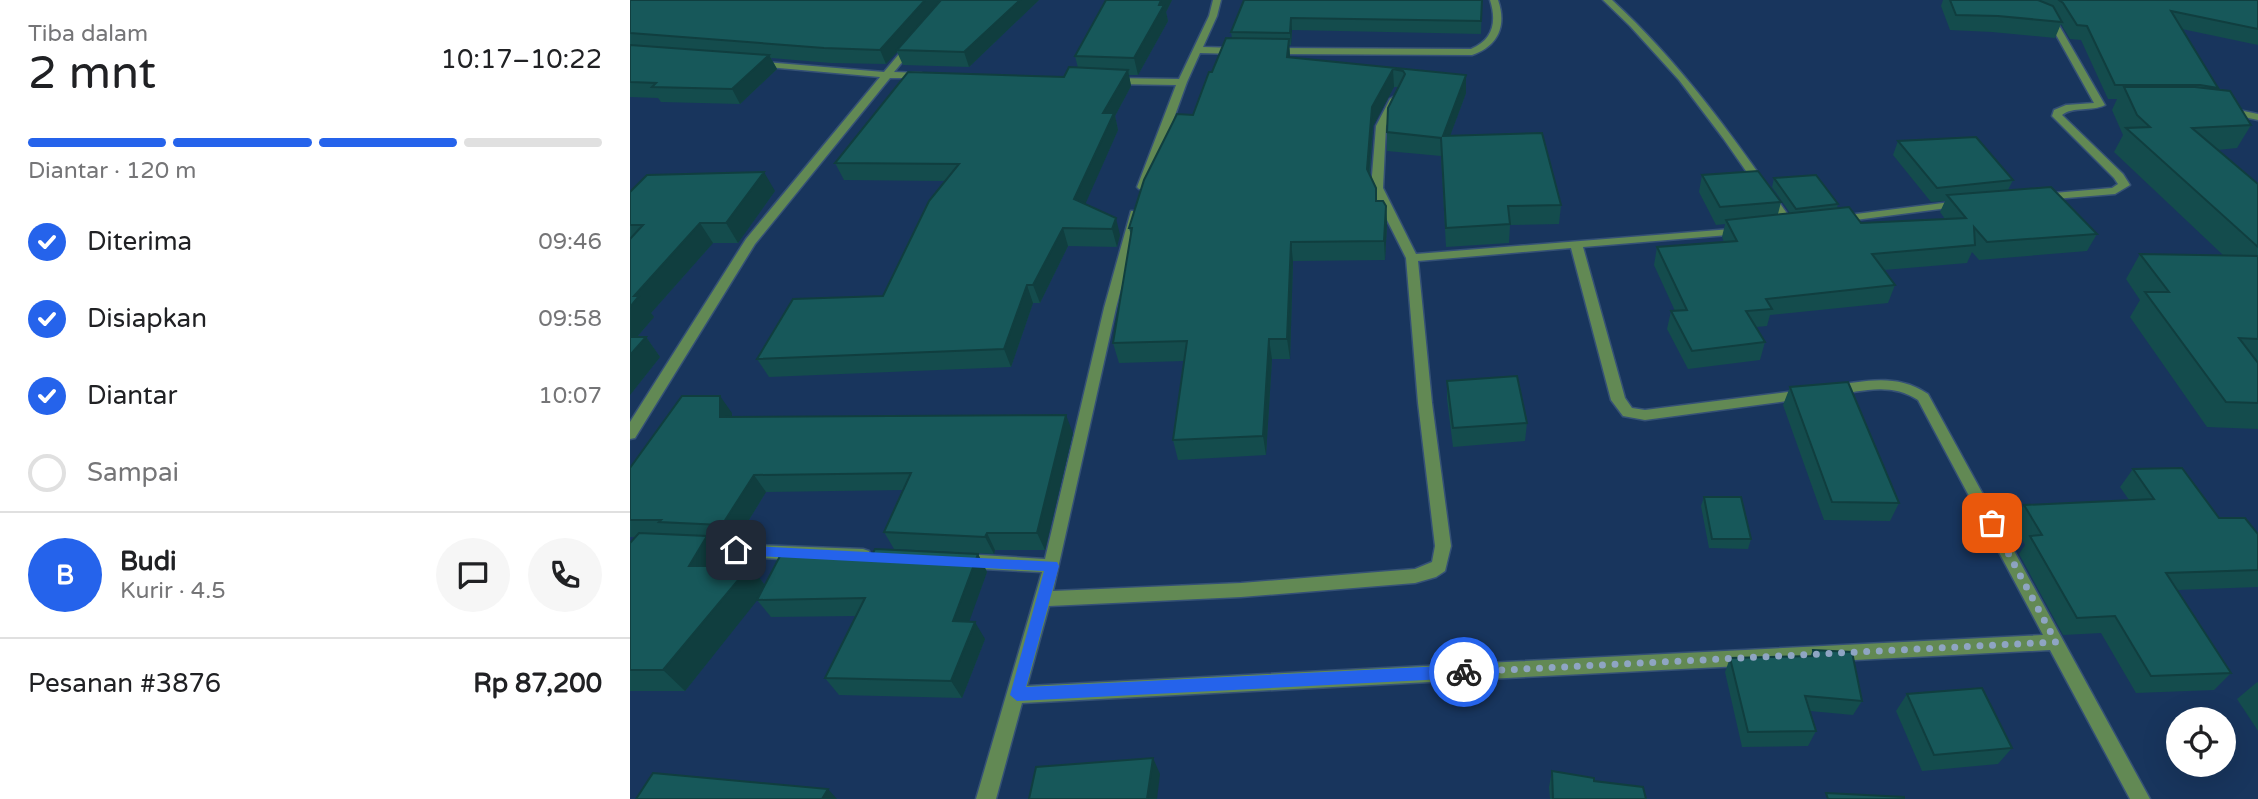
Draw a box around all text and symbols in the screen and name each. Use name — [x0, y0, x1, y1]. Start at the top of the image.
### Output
text: Tiba dalam — [28, 20, 148, 48]
text: 10:17–10:22 — [441, 44, 602, 75]
text: 2 mnt — [28, 46, 156, 101]
text: Diantar · 120 m — [28, 157, 196, 185]
icon: check — [28, 223, 66, 261]
text: Diterima — [87, 226, 192, 257]
text: 09:46 — [538, 228, 602, 256]
icon: check — [28, 300, 66, 338]
text: Disiapkan — [87, 303, 207, 334]
text: 09:58 — [538, 305, 602, 333]
icon: check — [28, 377, 66, 415]
text: Diantar — [87, 380, 177, 411]
text: 10:07 — [538, 382, 602, 410]
text: Sampai — [87, 457, 179, 488]
pin — [1962, 493, 2022, 553]
icon: bag — [1973, 504, 2011, 542]
pin — [706, 520, 766, 580]
icon: home — [717, 531, 755, 569]
button: chat — [436, 538, 510, 612]
button: phone — [528, 538, 602, 612]
text: Budi — [120, 546, 177, 577]
text: B — [56, 560, 74, 591]
text: Kurir · 4.5 — [120, 577, 226, 605]
courier — [1429, 637, 1499, 707]
icon: bike — [1445, 653, 1483, 691]
text: Pesanan #3876 — [28, 668, 221, 699]
text: Rp 87,200 — [473, 668, 602, 699]
map controls — [2166, 707, 2236, 777]
button: locate — [2166, 707, 2236, 777]

